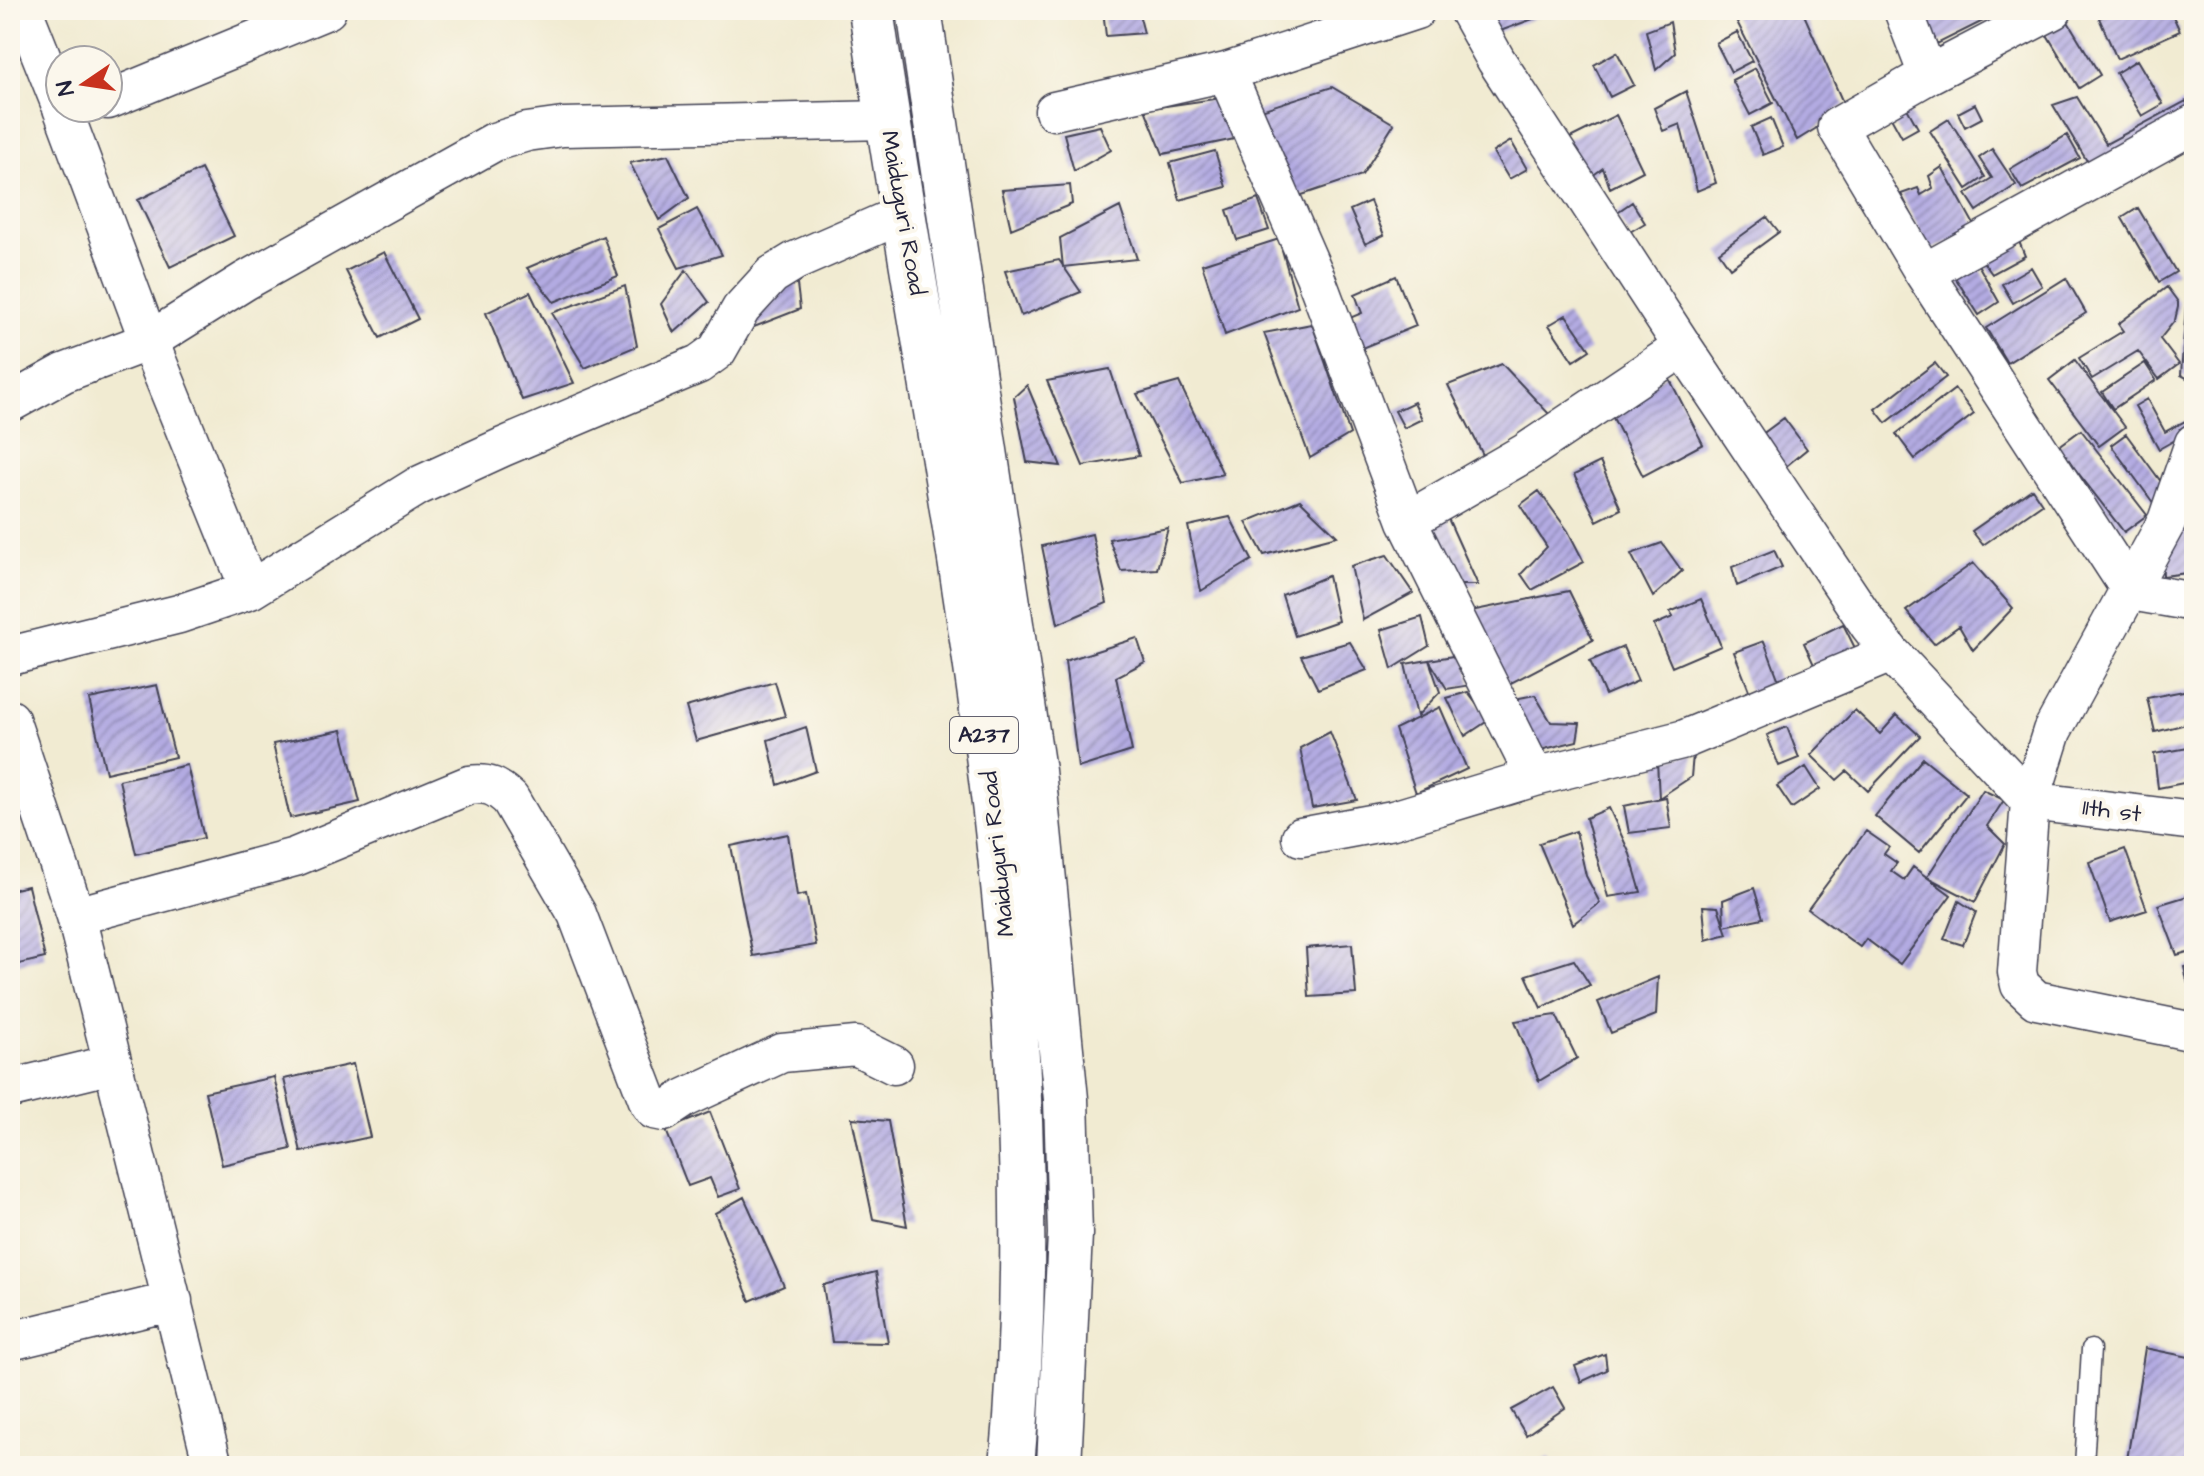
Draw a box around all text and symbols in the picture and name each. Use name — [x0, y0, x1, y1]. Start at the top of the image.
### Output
north arrow — [44, 44, 124, 124]
text: N — [49, 78, 83, 98]
street label: Maiduguri Road — [871, 128, 934, 298]
road number: A237 — [950, 717, 1018, 753]
street label: Maiduguri Road — [972, 769, 1025, 939]
street label: 11th st — [2081, 791, 2144, 832]

